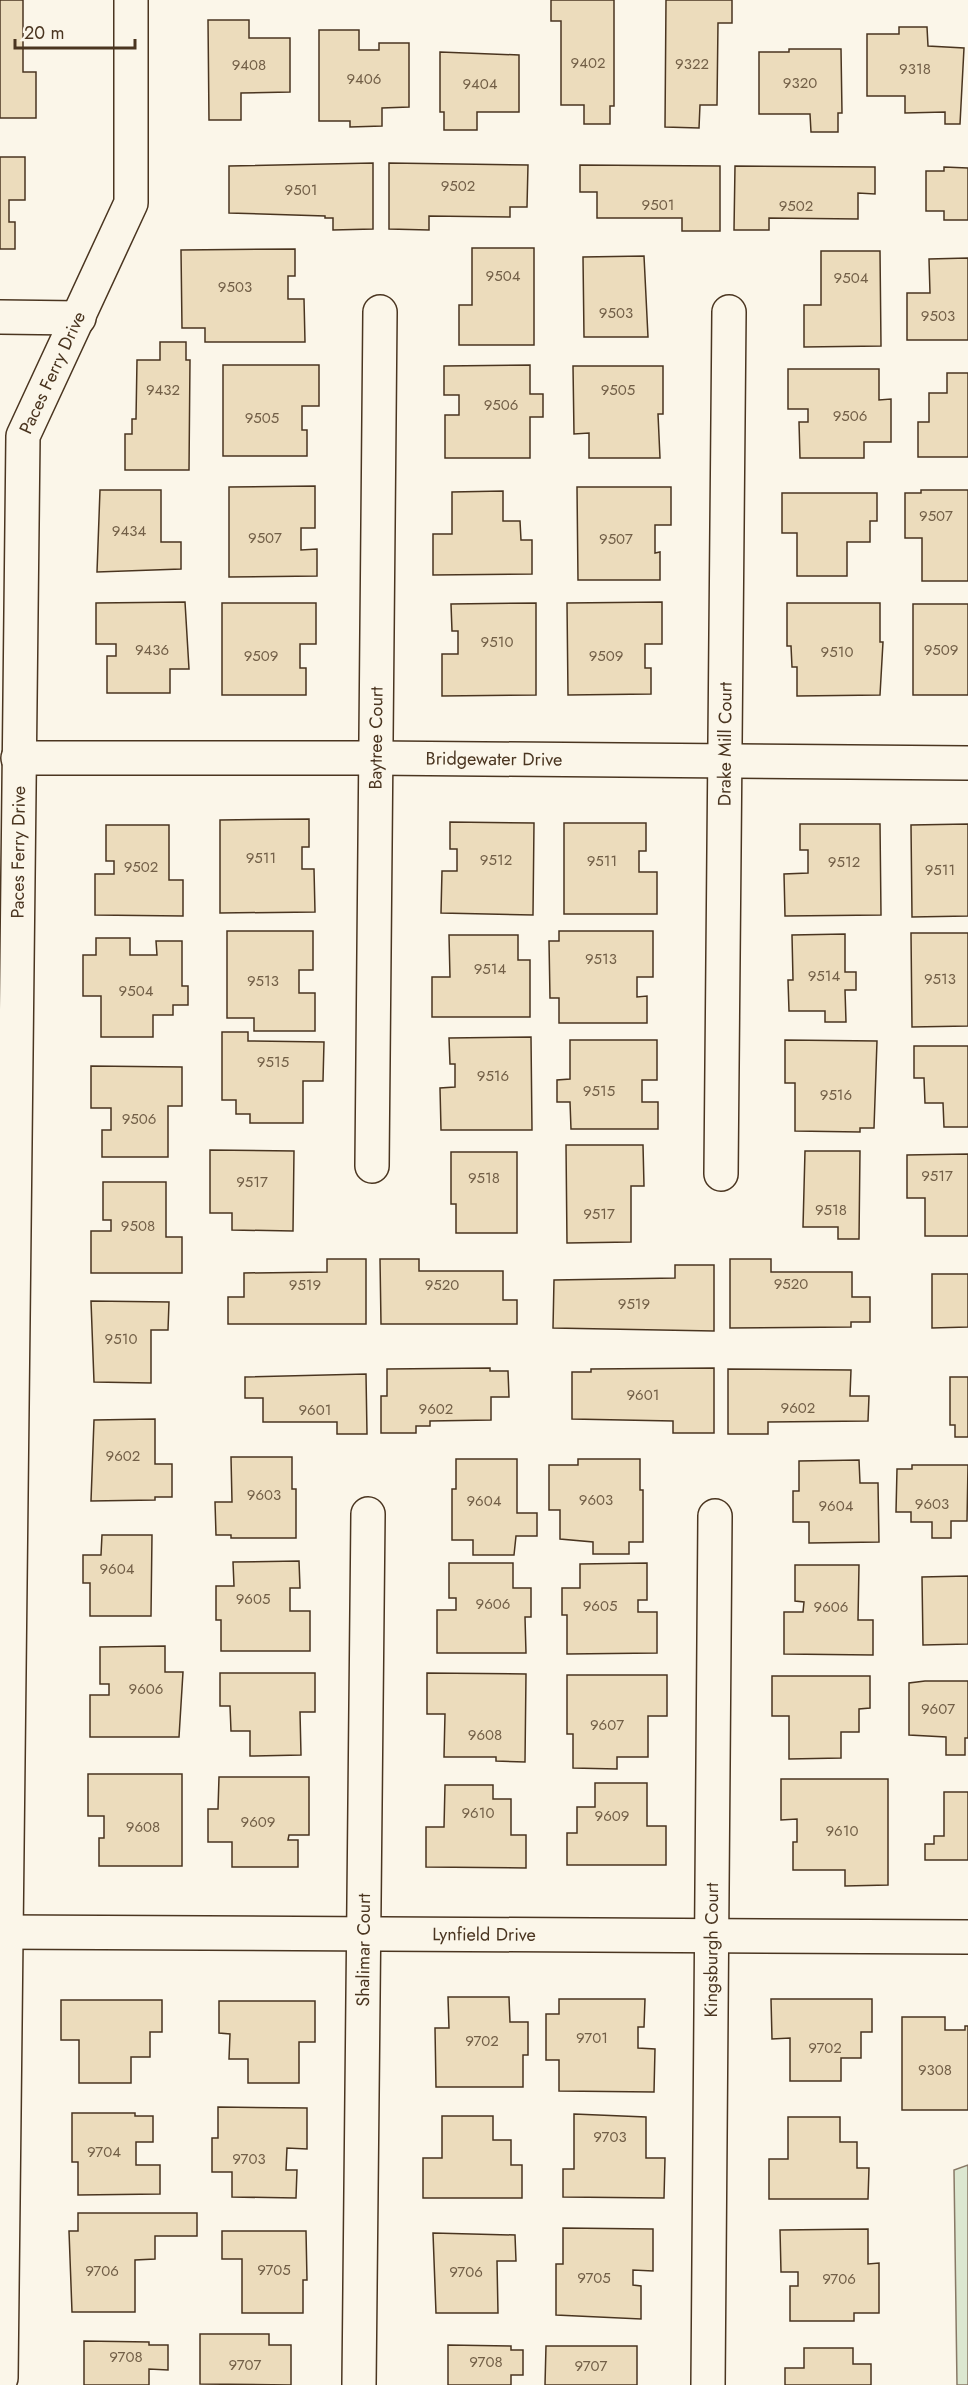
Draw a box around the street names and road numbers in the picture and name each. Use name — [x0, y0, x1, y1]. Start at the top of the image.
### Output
street label: Paces Ferry Drive — [13, 307, 92, 438]
street label: Drake Mill Court — [711, 681, 739, 806]
street label: Baytree Court — [363, 686, 389, 790]
street label: Bridgewater Drive — [426, 745, 562, 773]
street label: Paces Ferry Drive — [5, 786, 32, 919]
street label: Kingsburgh Court — [698, 1882, 725, 2017]
street label: Shalimar Court — [350, 1893, 377, 2007]
street label: Lynfield Drive — [432, 1921, 536, 1948]

